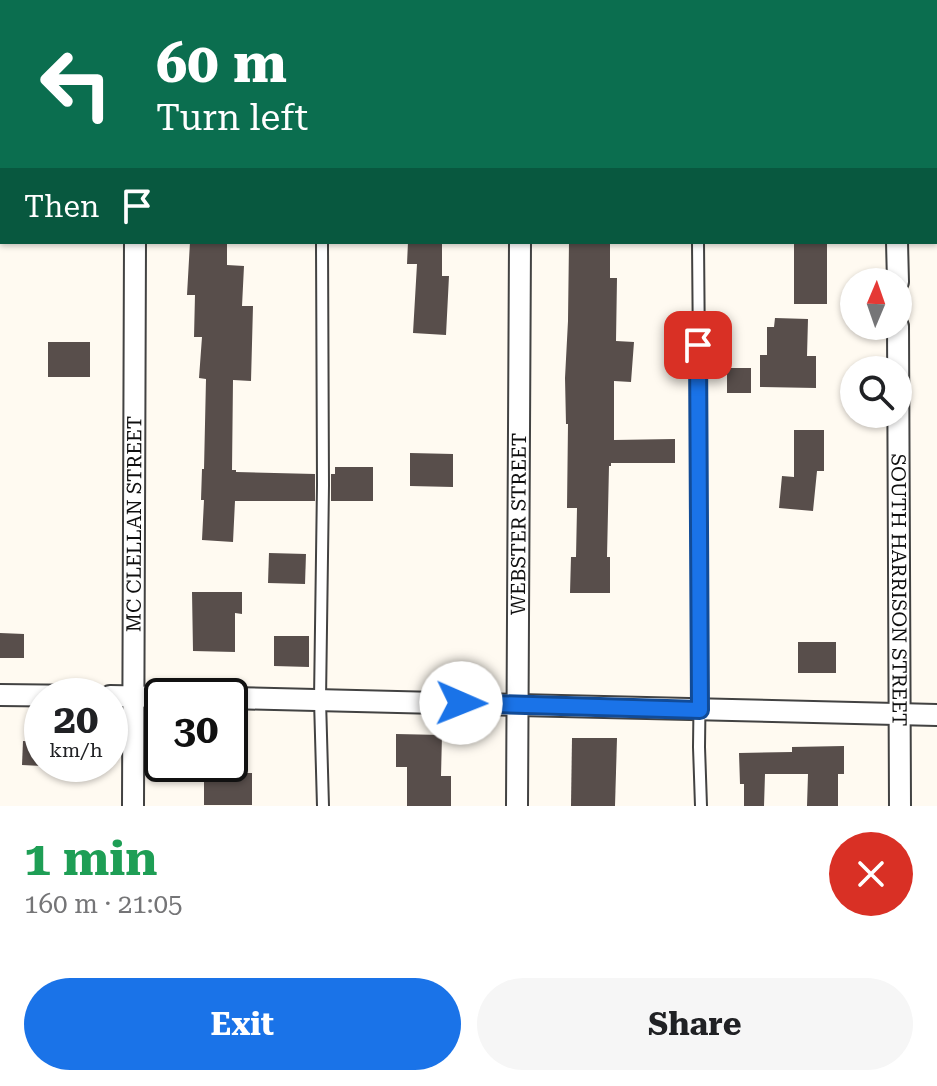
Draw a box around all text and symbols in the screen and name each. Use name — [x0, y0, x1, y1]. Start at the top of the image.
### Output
text: 60 m — [156, 30, 287, 96]
icon: left — [24, 32, 128, 136]
text: Turn left — [156, 97, 308, 139]
icon: arrive — [115, 184, 159, 228]
text: Then — [24, 189, 99, 224]
north arrow — [840, 268, 912, 340]
map controls — [840, 268, 912, 428]
pin — [664, 311, 732, 379]
icon: arrive — [676, 323, 720, 367]
button: search — [840, 356, 912, 428]
street label: MC CLELLAN STREET — [122, 416, 146, 632]
street label: WEBSTER STREET — [506, 433, 531, 615]
street label: SOUTH HARRISON STREET — [887, 454, 912, 726]
position arrow — [419, 661, 503, 745]
speed limit sign: 30 — [144, 678, 248, 782]
text: 20 — [54, 696, 98, 743]
text: km/h — [49, 738, 103, 762]
text: 1 min — [24, 831, 157, 887]
button: close — [829, 832, 913, 916]
text: 160 m · 21:05 — [24, 889, 183, 919]
button: Exit — [24, 978, 461, 1070]
button: Share — [477, 978, 913, 1070]

